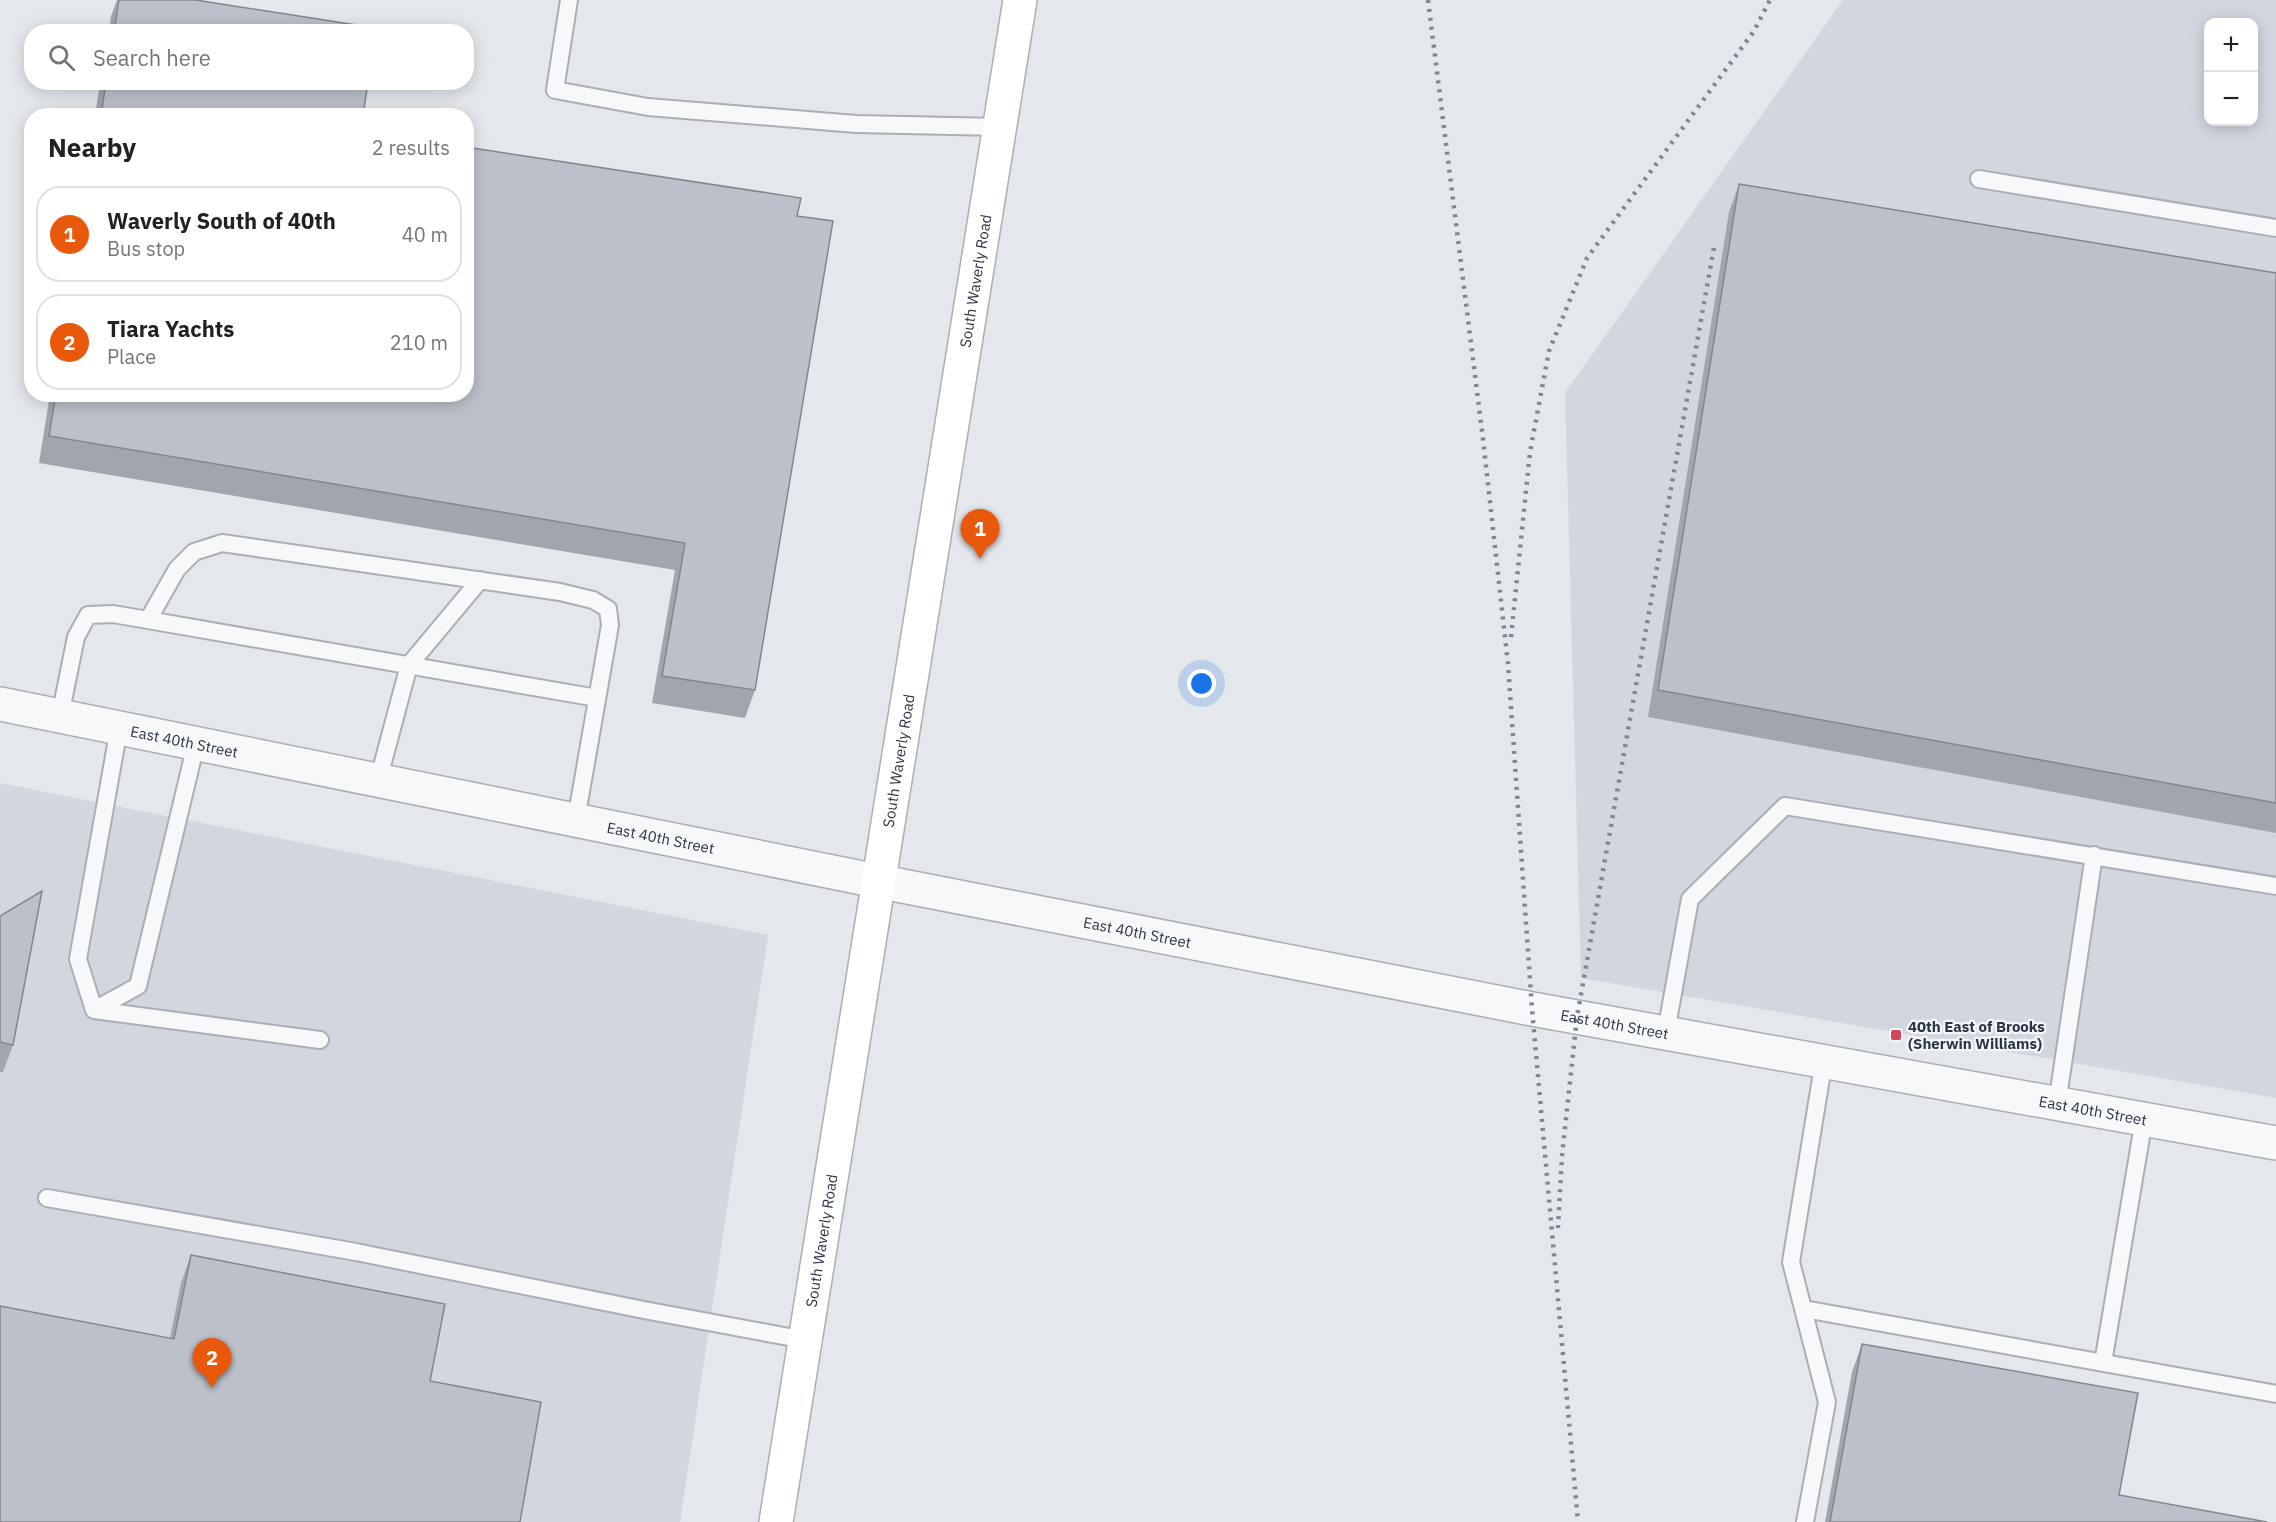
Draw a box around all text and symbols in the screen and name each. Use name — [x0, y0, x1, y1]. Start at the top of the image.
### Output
map controls — [2204, 18, 2258, 126]
button: + — [2204, 18, 2258, 72]
search box — [24, 24, 474, 90]
icon: search — [45, 41, 78, 74]
text: Search here — [93, 43, 211, 72]
button: − — [2204, 72, 2258, 126]
text: Nearby — [48, 130, 136, 164]
text: 2 results — [372, 134, 450, 161]
text: Waverly South of 40th — [107, 206, 336, 235]
street label: South Waverly Road — [955, 213, 995, 349]
text: 1 — [64, 221, 76, 248]
text: 40 m — [402, 221, 448, 248]
text: Bus stop — [107, 235, 185, 262]
text: Tiara Yachts — [107, 314, 234, 343]
text: 2 — [64, 329, 76, 356]
text: 210 m — [390, 329, 448, 356]
text: Place — [107, 343, 156, 370]
pin: 1 — [960, 510, 1000, 559]
your location — [1187, 669, 1216, 698]
street label: South Waverly Road — [878, 693, 918, 829]
street label: East 40th Street — [129, 721, 240, 761]
street label: East 40th Street — [605, 817, 716, 857]
street label: East 40th Street — [1082, 912, 1193, 952]
street label: East 40th Street — [1559, 1005, 1670, 1043]
place label: 40th East of Brooks (Sherwin Williams) — [1908, 1017, 2045, 1053]
marker: 40th East of Brooks (Sherwin Williams) — [1889, 1028, 1903, 1042]
street label: East 40th Street — [2037, 1091, 2148, 1129]
street label: South Waverly Road — [801, 1173, 841, 1309]
pin: 2 — [192, 1338, 232, 1388]

